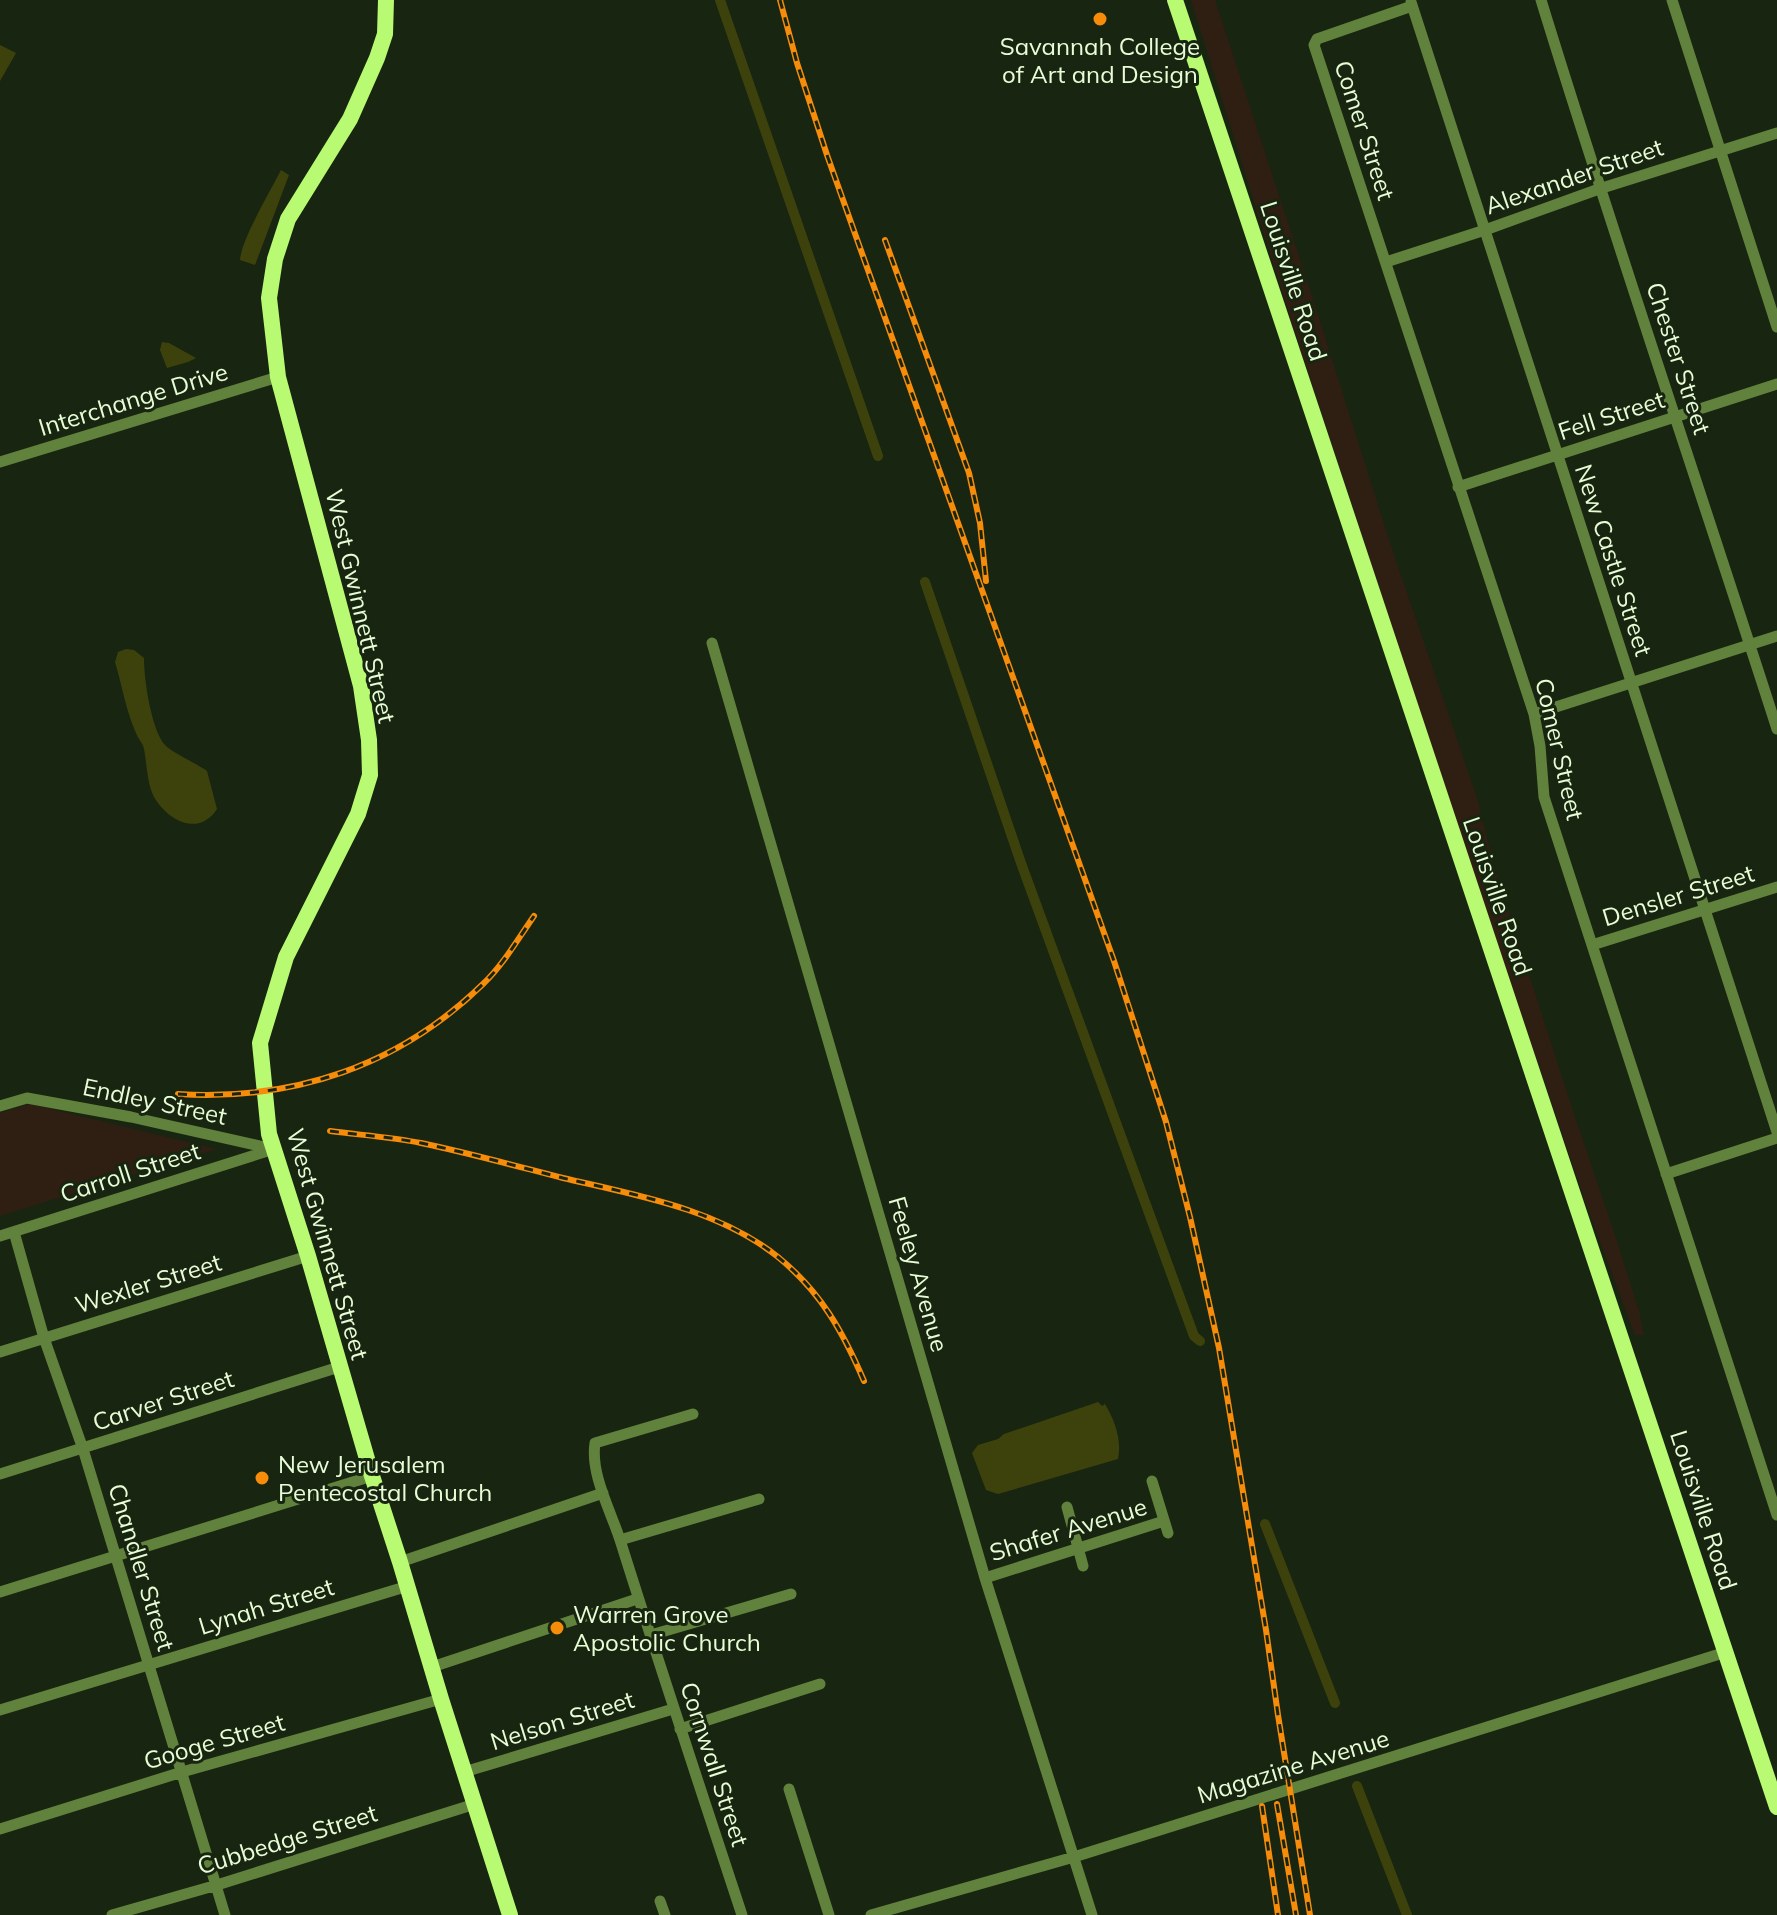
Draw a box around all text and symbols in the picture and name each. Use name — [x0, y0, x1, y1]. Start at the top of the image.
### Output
marker: Savannah College of Art and Design — [1091, 10, 1109, 28]
place label: Savannah College of Art and Design — [1000, 31, 1200, 89]
street label: Comer Street — [1328, 57, 1402, 203]
street label: Alexander Street — [1481, 131, 1667, 221]
street label: Louisville Road — [1254, 197, 1334, 365]
street label: Chester Street — [1640, 278, 1718, 438]
street label: Interchange Drive — [35, 356, 231, 442]
street label: Fell Street — [1554, 384, 1668, 446]
street label: New Castle Street — [1569, 460, 1659, 660]
street label: West Gwinnett Street — [319, 486, 403, 726]
street label: Comer Street — [1529, 675, 1591, 823]
street label: Louisville Road — [1457, 813, 1539, 979]
street label: Densler Street — [1599, 858, 1757, 932]
street label: Endley Street — [80, 1071, 230, 1131]
street label: West Gwinnett Street — [281, 1125, 375, 1363]
street label: Carroll Street — [56, 1135, 204, 1209]
street label: Feeley Avenue — [882, 1193, 956, 1355]
street label: Wexler Street — [71, 1247, 225, 1319]
street label: Carver Street — [89, 1363, 237, 1437]
street label: Louisville Road — [1664, 1426, 1744, 1594]
place label: New Jerusalem Pentecostal Church — [278, 1449, 492, 1507]
marker: New Jerusalem Pentecostal Church — [253, 1469, 271, 1487]
street label: Chandler Street — [102, 1480, 182, 1654]
street label: Shafer Avenue — [986, 1491, 1150, 1567]
street label: Lynah Street — [195, 1571, 337, 1641]
place label: Warren Grove Apostolic Church — [573, 1599, 761, 1657]
marker: Warren Grove Apostolic Church — [548, 1619, 566, 1637]
street label: Cornwall Street — [674, 1678, 756, 1850]
street label: Nelson Street — [486, 1684, 638, 1756]
street label: Googe Street — [140, 1707, 288, 1775]
street label: Magazine Avenue — [1193, 1723, 1393, 1809]
street label: Cubbedge Street — [193, 1797, 381, 1881]

